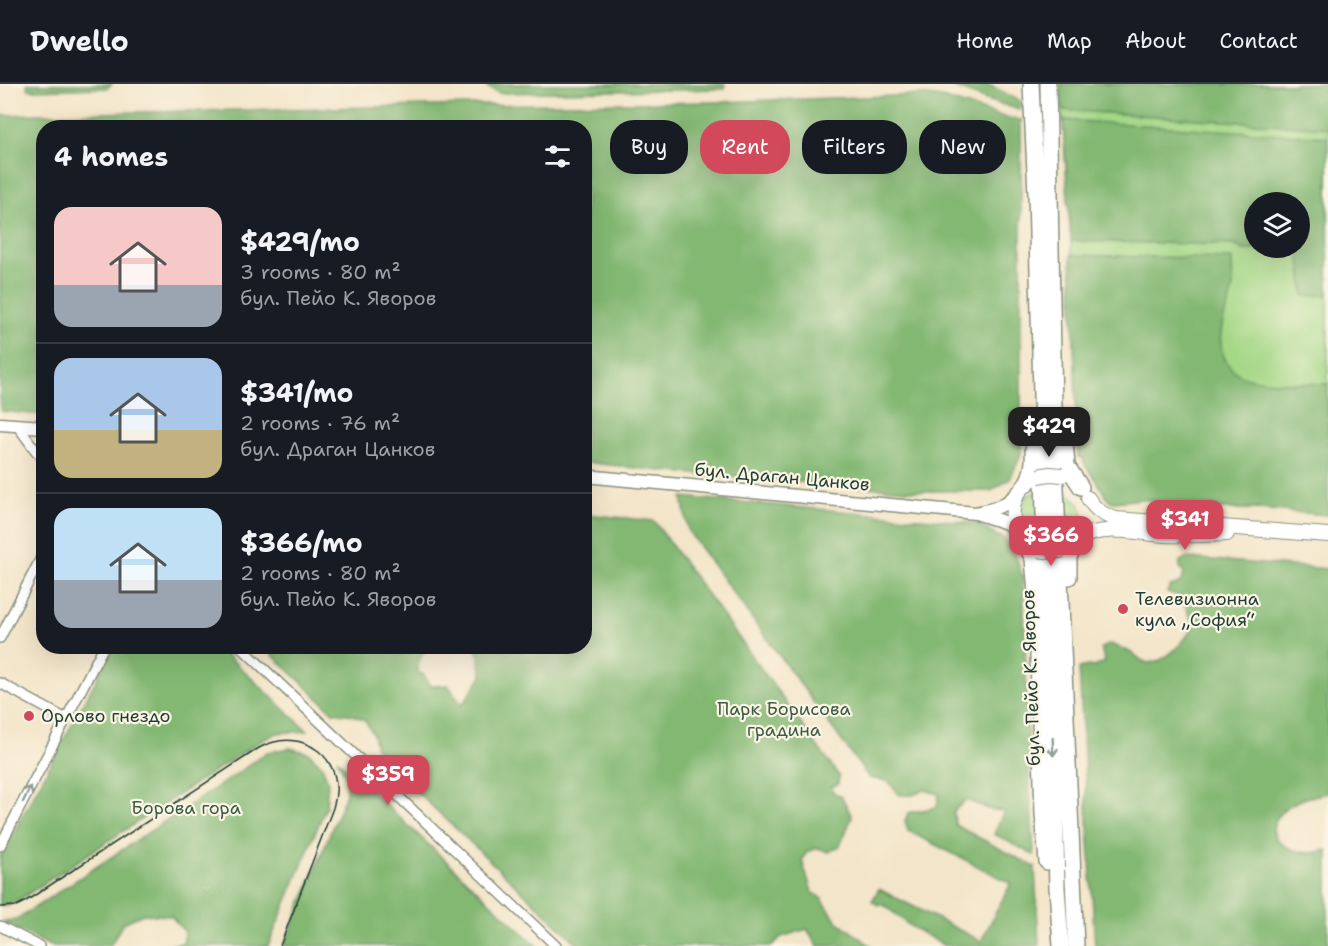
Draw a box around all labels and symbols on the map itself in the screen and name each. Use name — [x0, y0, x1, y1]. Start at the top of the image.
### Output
pin: $429 — [1013, 407, 1085, 458]
street label: бул. Драган Цанков — [693, 457, 871, 497]
pin: $341 — [1149, 500, 1221, 551]
pin: $366 — [1015, 516, 1087, 567]
place label: Телевизионна кула „София“ — [1135, 587, 1259, 632]
street label: бул. Пейо К. Яворов — [1016, 589, 1046, 767]
marker: Телевизионна кула „София“ — [1116, 602, 1130, 616]
park label: Парк Борисова градина — [717, 697, 851, 742]
place label: Орлово гнездо — [41, 704, 170, 728]
marker: Орлово гнездо — [22, 709, 36, 723]
one-way arrow — [1048, 736, 1059, 756]
pin: $359 — [352, 755, 424, 806]
one-way arrow — [21, 786, 33, 803]
park label: Борова гора — [131, 796, 241, 820]

